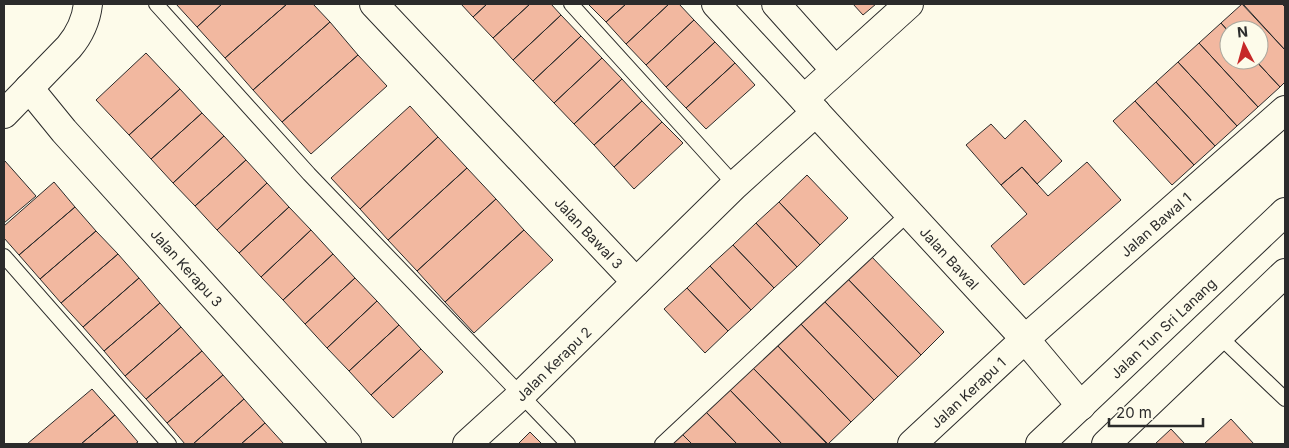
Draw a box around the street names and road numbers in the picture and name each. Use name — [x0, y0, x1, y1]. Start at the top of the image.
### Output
street label: Jalan Bawal 1 — [1116, 188, 1194, 260]
street label: Jalan Bawal 3 — [552, 193, 627, 272]
street label: Jalan Bawal — [917, 223, 983, 292]
street label: Jalan Kerapu 3 — [148, 225, 227, 310]
street label: Jalan Tun Sri Lanang — [1107, 274, 1219, 382]
street label: Jalan Kerapu 2 — [512, 323, 594, 404]
street label: Jalan Kerapu 1 — [927, 353, 1009, 431]

